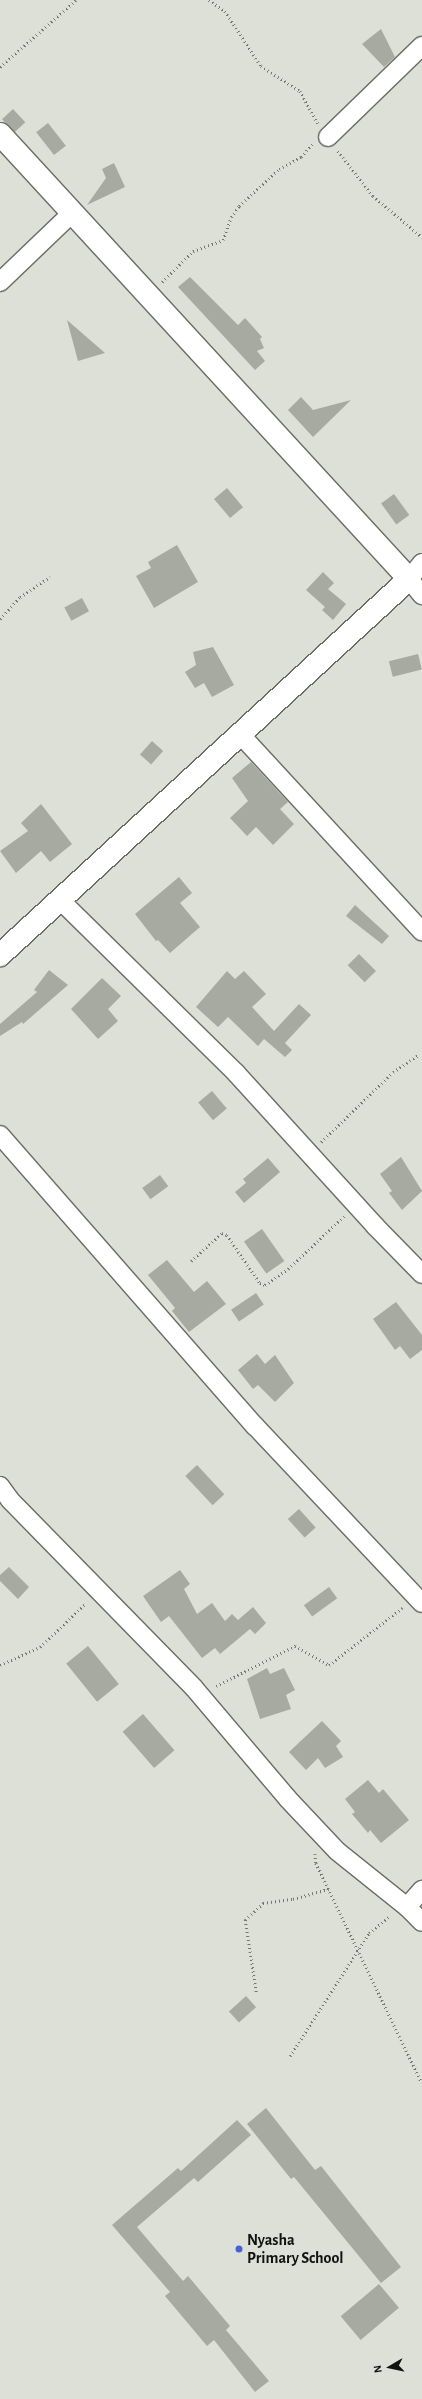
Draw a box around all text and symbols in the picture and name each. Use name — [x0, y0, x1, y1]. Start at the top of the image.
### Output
place label: Nyasha Primary School — [247, 2230, 344, 2268]
marker: Nyasha Primary School — [234, 2244, 244, 2254]
north arrow — [370, 2347, 410, 2387]
text: N — [372, 2364, 384, 2374]

